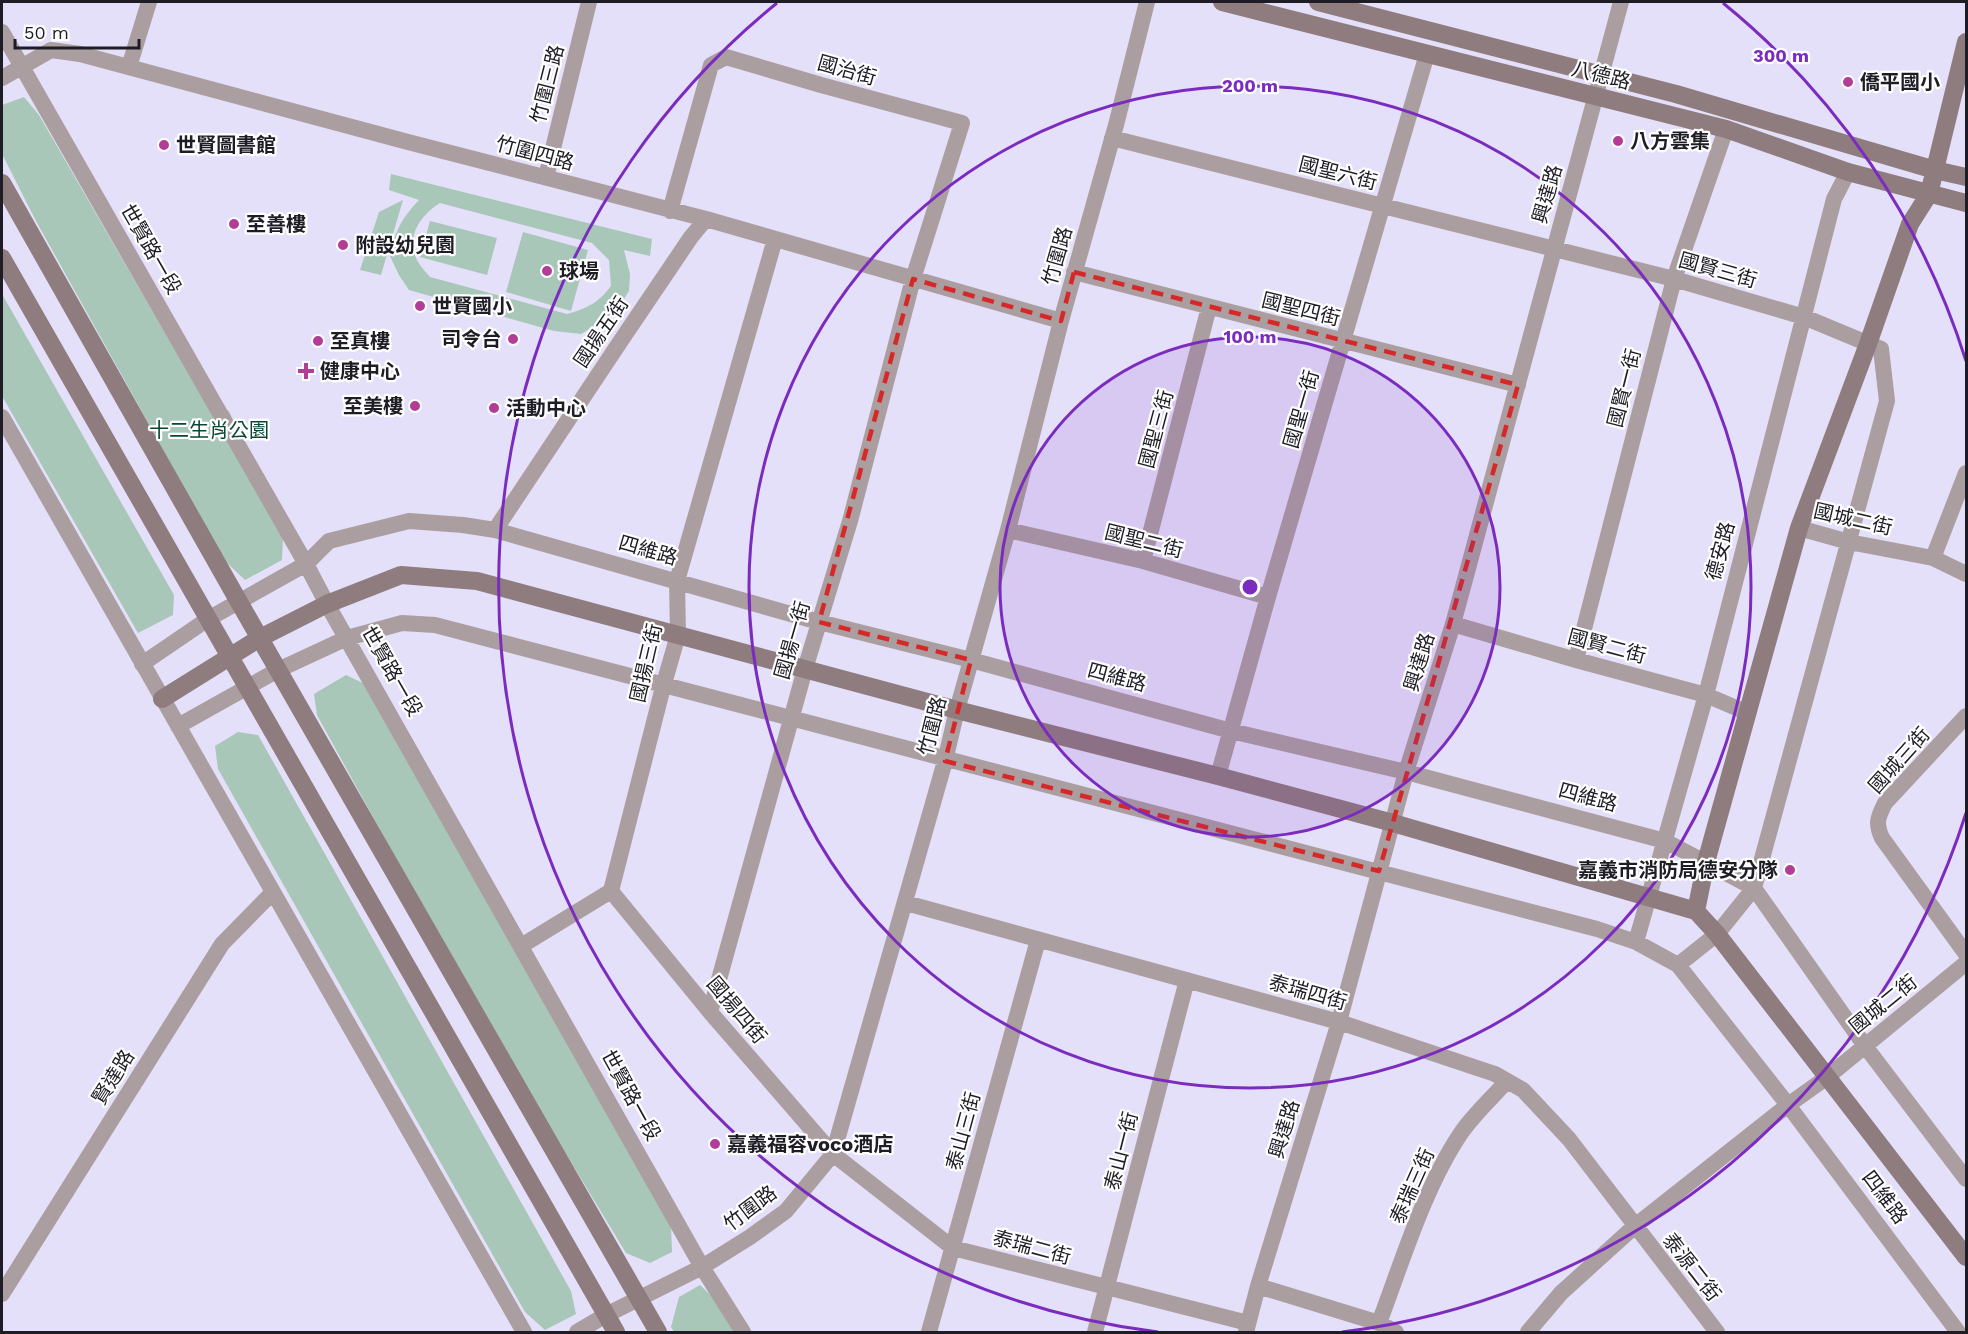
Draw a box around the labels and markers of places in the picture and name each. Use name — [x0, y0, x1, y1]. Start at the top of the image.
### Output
place label: 僑平國小 — [1860, 70, 1940, 94]
marker: 僑平國小 — [1841, 75, 1855, 89]
place label: 八方雲集 — [1630, 129, 1710, 153]
place label: 世賢圖書館 — [176, 133, 276, 157]
marker: 八方雲集 — [1611, 134, 1625, 148]
marker: 世賢圖書館 — [157, 138, 171, 152]
place label: 至善樓 — [246, 212, 306, 236]
marker: 至善樓 — [227, 217, 241, 231]
place label: 附設幼兒園 — [355, 233, 455, 257]
marker: 附設幼兒園 — [336, 238, 350, 252]
place label: 球場 — [559, 259, 599, 283]
marker: 球場 — [540, 264, 554, 278]
place label: 世賢國小 — [432, 294, 512, 318]
marker: 世賢國小 — [413, 299, 427, 313]
place label: 司令台 — [441, 327, 501, 351]
place label: 至真樓 — [330, 329, 390, 353]
marker: 司令台 — [506, 332, 520, 346]
marker: 至真樓 — [311, 334, 325, 348]
place label: 健康中心 — [320, 359, 400, 383]
marker: 健康中心 — [297, 362, 315, 380]
place label: 至美樓 — [343, 394, 403, 418]
place label: 活動中心 — [506, 396, 586, 420]
marker: 至美樓 — [408, 399, 422, 413]
marker: 活動中心 — [487, 401, 501, 415]
centre of rings — [1240, 577, 1260, 597]
place label: 嘉義市消防局德安分隊 — [1578, 858, 1778, 882]
marker: 嘉義市消防局德安分隊 — [1783, 863, 1797, 877]
place label: 嘉義福容voco酒店 — [727, 1132, 893, 1156]
marker: 嘉義福容voco酒店 — [708, 1137, 722, 1151]

